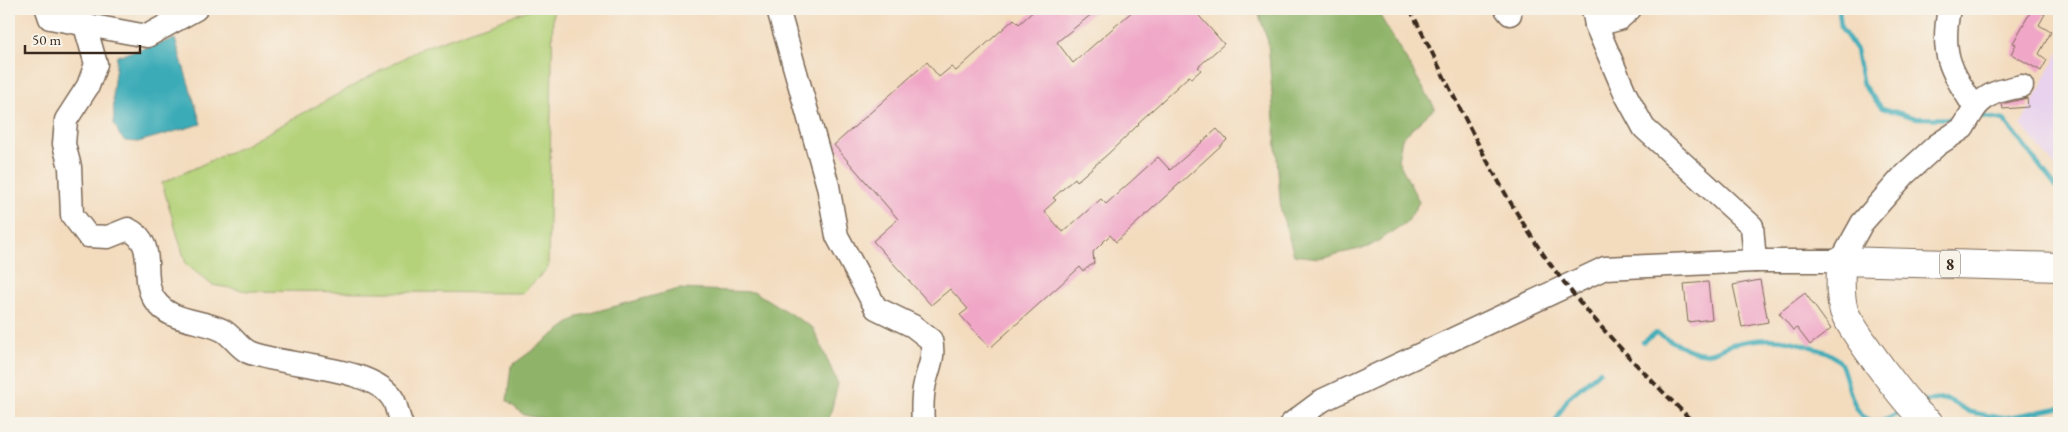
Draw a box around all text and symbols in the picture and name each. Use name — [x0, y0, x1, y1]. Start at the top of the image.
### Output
scale bar — [25, 22, 140, 54]
text: 50 m — [32, 30, 61, 49]
road number: 8 — [1940, 250, 1960, 278]

